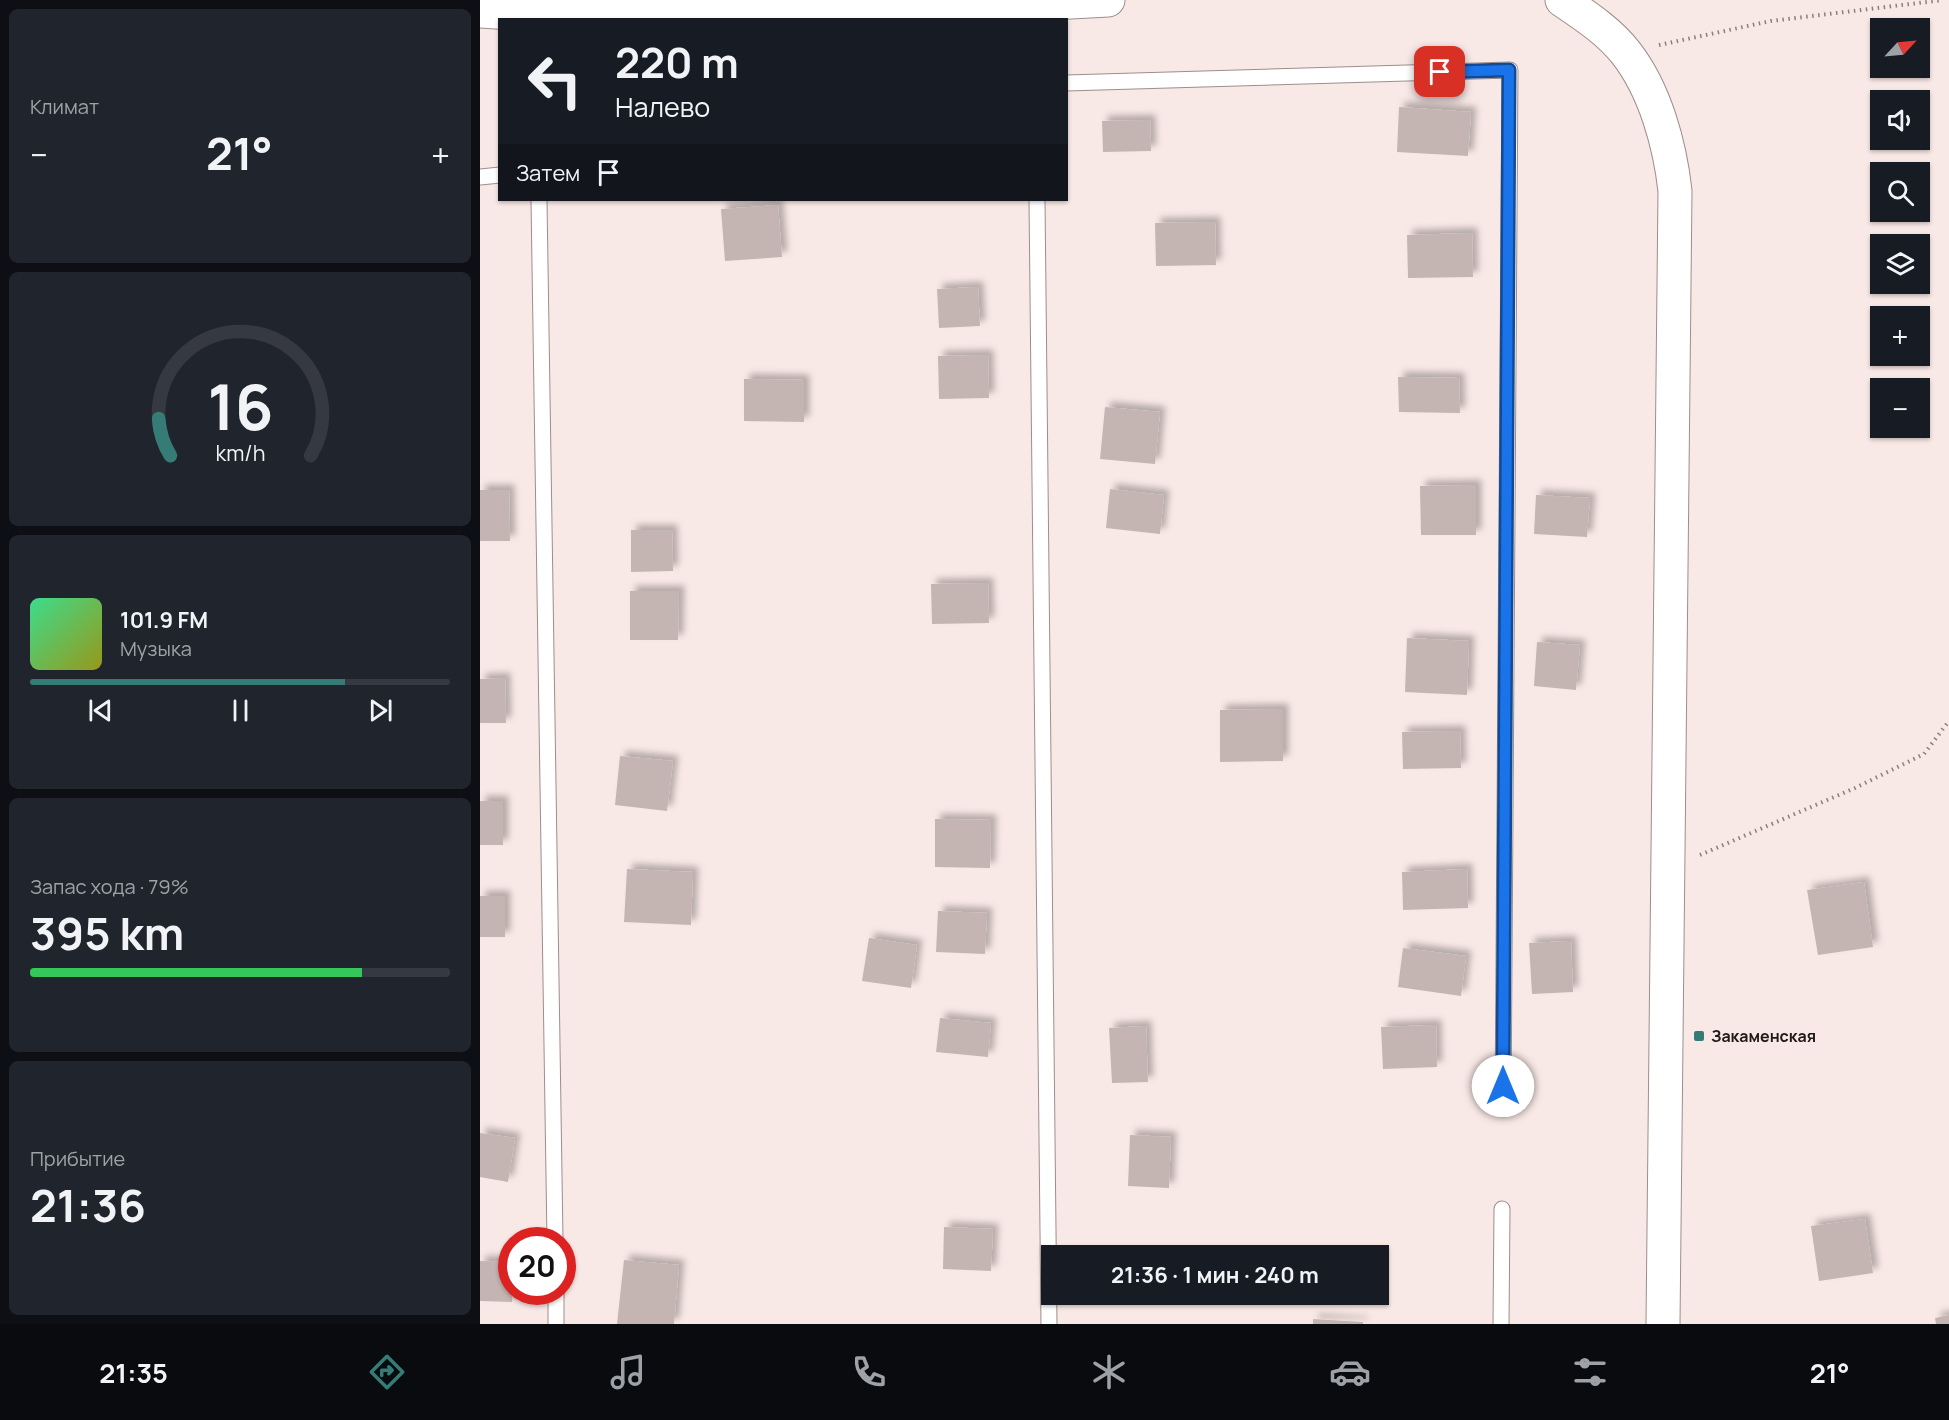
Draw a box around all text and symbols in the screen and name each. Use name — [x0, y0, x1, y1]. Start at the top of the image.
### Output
north arrow — [1870, 18, 1930, 78]
map controls — [1870, 18, 1930, 438]
text: 220 m — [615, 33, 739, 91]
icon: left — [516, 42, 594, 120]
pin — [1414, 46, 1465, 97]
icon: arrive — [1423, 55, 1456, 88]
text: Налево — [615, 88, 710, 125]
button: sound — [1870, 90, 1930, 150]
text: Климат — [30, 93, 99, 120]
text: 21° — [206, 122, 273, 184]
text: − — [30, 132, 48, 177]
text: + — [431, 132, 450, 177]
icon: arrive — [592, 156, 625, 189]
text: Затем — [516, 158, 580, 188]
button: search — [1870, 162, 1930, 222]
button: layers — [1870, 234, 1930, 294]
button: + — [1870, 306, 1930, 366]
text: 16 — [207, 363, 273, 449]
button: − — [1870, 378, 1930, 438]
text: km/h — [215, 438, 265, 467]
text: 101.9 FM — [120, 605, 208, 635]
text: Музыка — [120, 635, 192, 662]
icon: previous — [84, 694, 117, 727]
icon: pause — [224, 694, 257, 727]
icon: next — [364, 694, 397, 727]
text: Запас хода · 79% — [30, 873, 189, 900]
text: 395 km — [30, 902, 184, 964]
place label: Закаменская — [1711, 1025, 1816, 1047]
marker: Закаменская — [1692, 1029, 1706, 1043]
position arrow — [1471, 1054, 1535, 1118]
text: Прибытие — [30, 1145, 125, 1172]
text: 21:36 — [30, 1174, 146, 1236]
speed limit sign: 20 — [498, 1227, 576, 1305]
text: 21:36 · 1 мин · 240 m — [1111, 1260, 1319, 1290]
icon: directions — [366, 1351, 408, 1393]
icon: music — [607, 1351, 649, 1393]
icon: phone — [848, 1351, 890, 1393]
icon: climate — [1088, 1351, 1130, 1393]
icon: car — [1329, 1351, 1371, 1393]
icon: filters — [1569, 1351, 1611, 1393]
text: 21:35 — [99, 1354, 168, 1391]
text: 21° — [1810, 1354, 1850, 1391]

